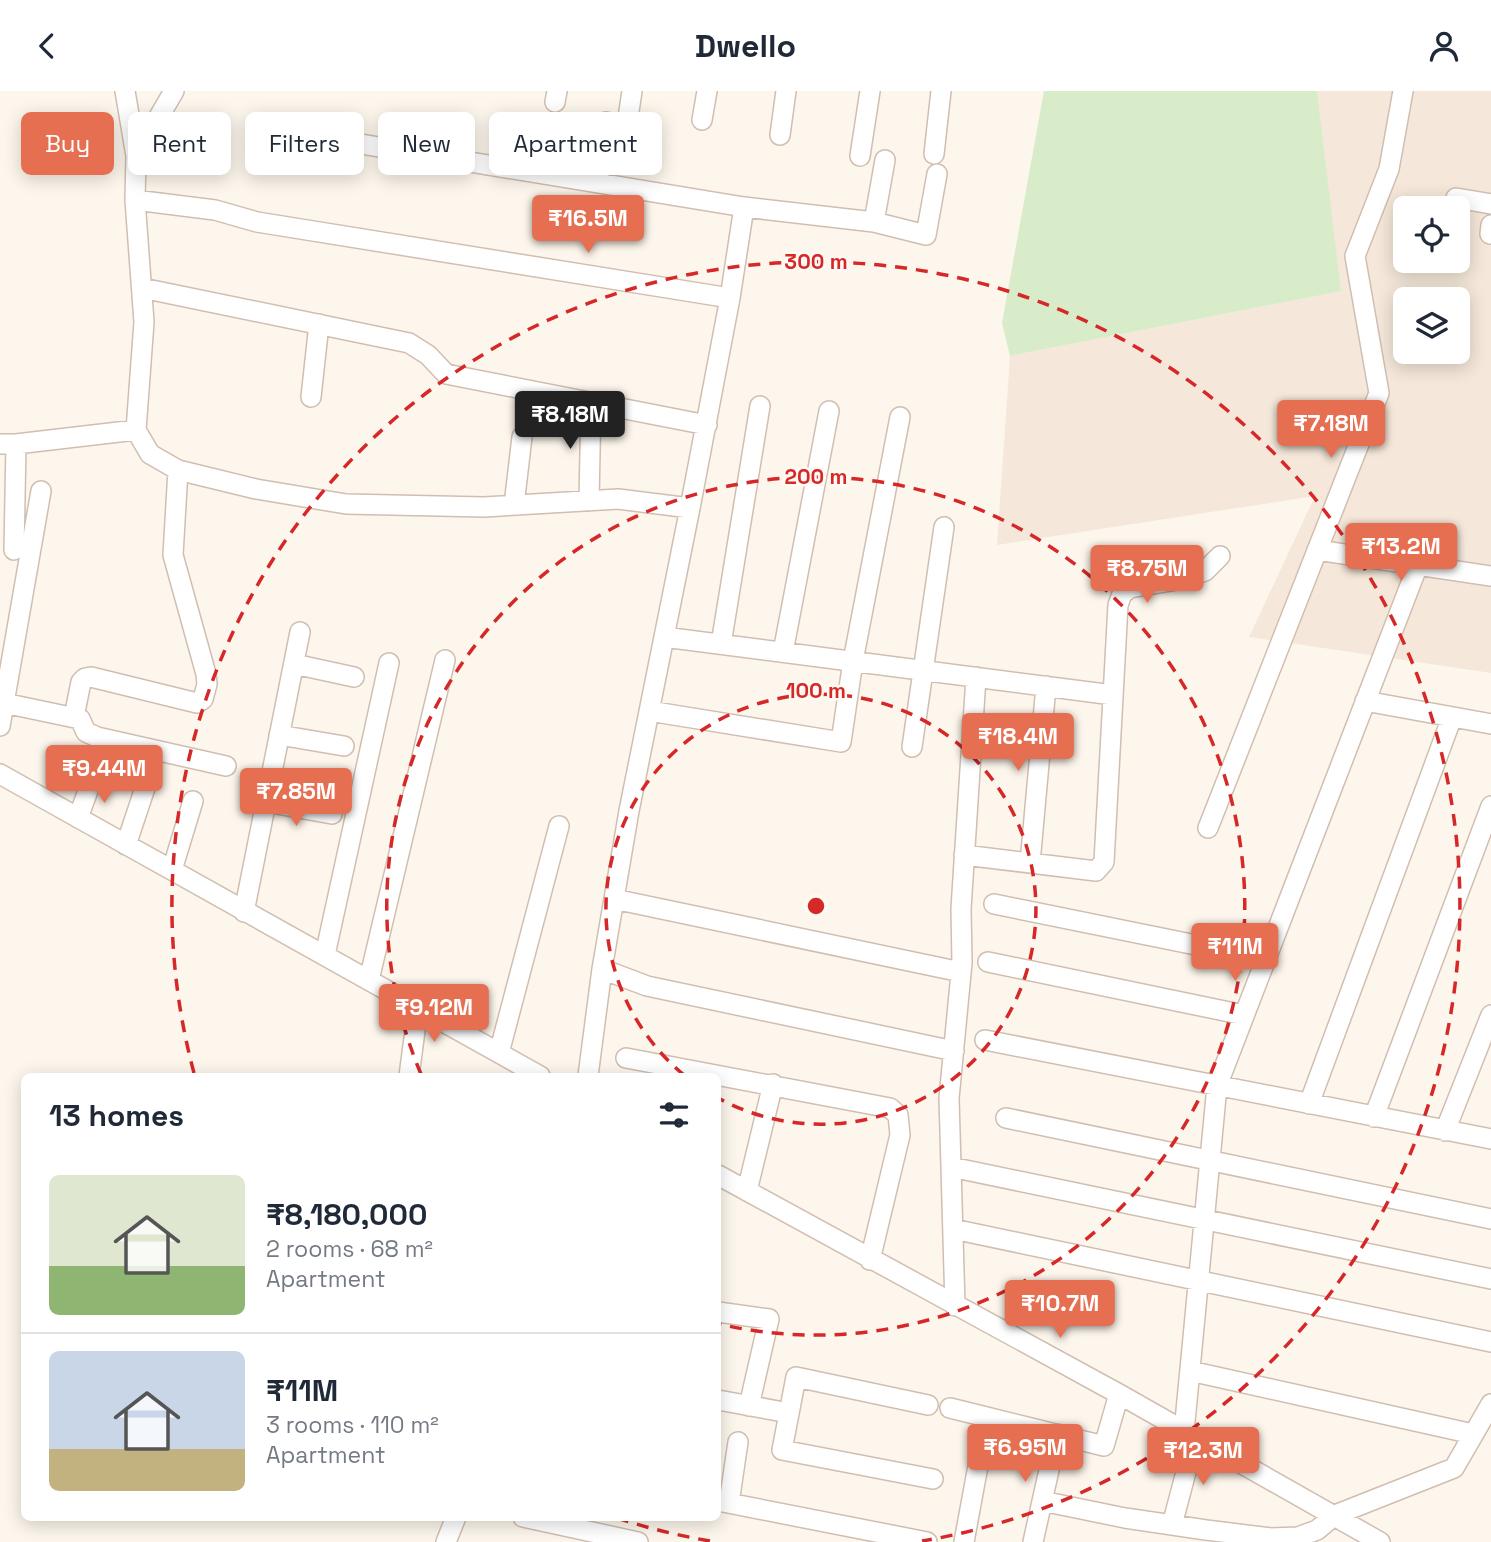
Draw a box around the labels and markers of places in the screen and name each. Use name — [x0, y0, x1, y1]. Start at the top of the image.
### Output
pin: ₹16.5M — [531, 195, 645, 255]
pin: ₹8.18M — [513, 391, 627, 451]
pin: ₹7.18M — [1274, 401, 1388, 460]
pin: ₹13.2M — [1344, 524, 1458, 583]
pin: ₹8.75M — [1090, 545, 1204, 605]
pin: ₹18.4M — [961, 713, 1075, 773]
pin: ₹9.44M — [47, 745, 161, 805]
pin: ₹7.85M — [239, 769, 353, 828]
centre of rings — [804, 894, 828, 918]
pin: ₹11M — [1194, 923, 1276, 983]
pin: ₹9.12M — [377, 985, 491, 1044]
pin: ₹10.7M — [1003, 1281, 1117, 1340]
pin: ₹6.95M — [968, 1425, 1082, 1484]
pin: ₹12.3M — [1146, 1427, 1260, 1487]

